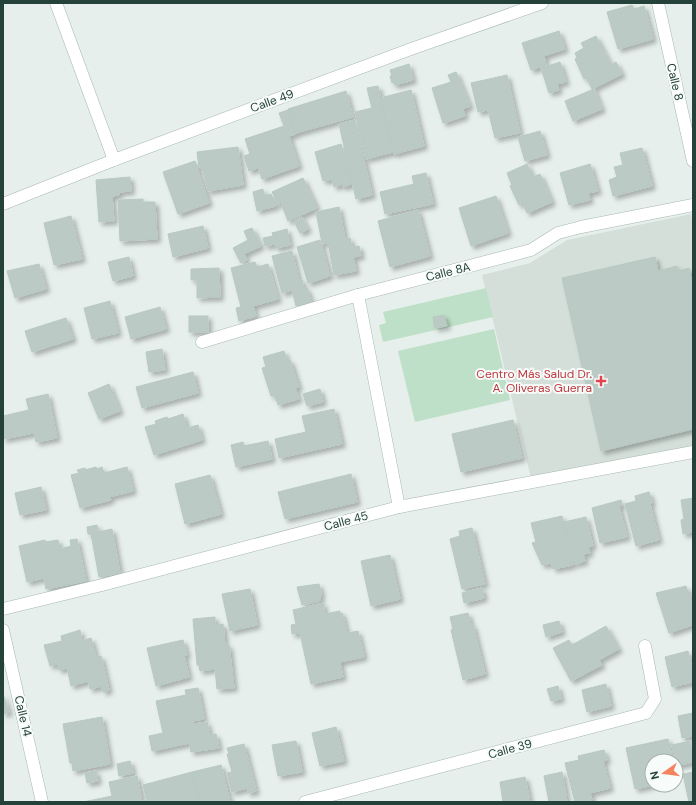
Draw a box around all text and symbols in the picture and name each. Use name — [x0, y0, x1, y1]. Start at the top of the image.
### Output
street label: Calle 8 — [663, 62, 687, 102]
street label: Calle 49 — [248, 86, 296, 116]
street label: Calle 8A — [424, 259, 472, 285]
place label: Centro Más Salud Dr. A. Oliveras Guerra — [476, 366, 592, 396]
marker: Centro Más Salud Dr. A. Oliveras Guerra — [595, 375, 607, 387]
street label: Calle 45 — [322, 507, 370, 535]
street label: Calle 14 — [11, 694, 35, 738]
street label: Calle 39 — [486, 735, 534, 763]
north arrow — [644, 753, 684, 793]
text: N — [647, 770, 662, 781]

